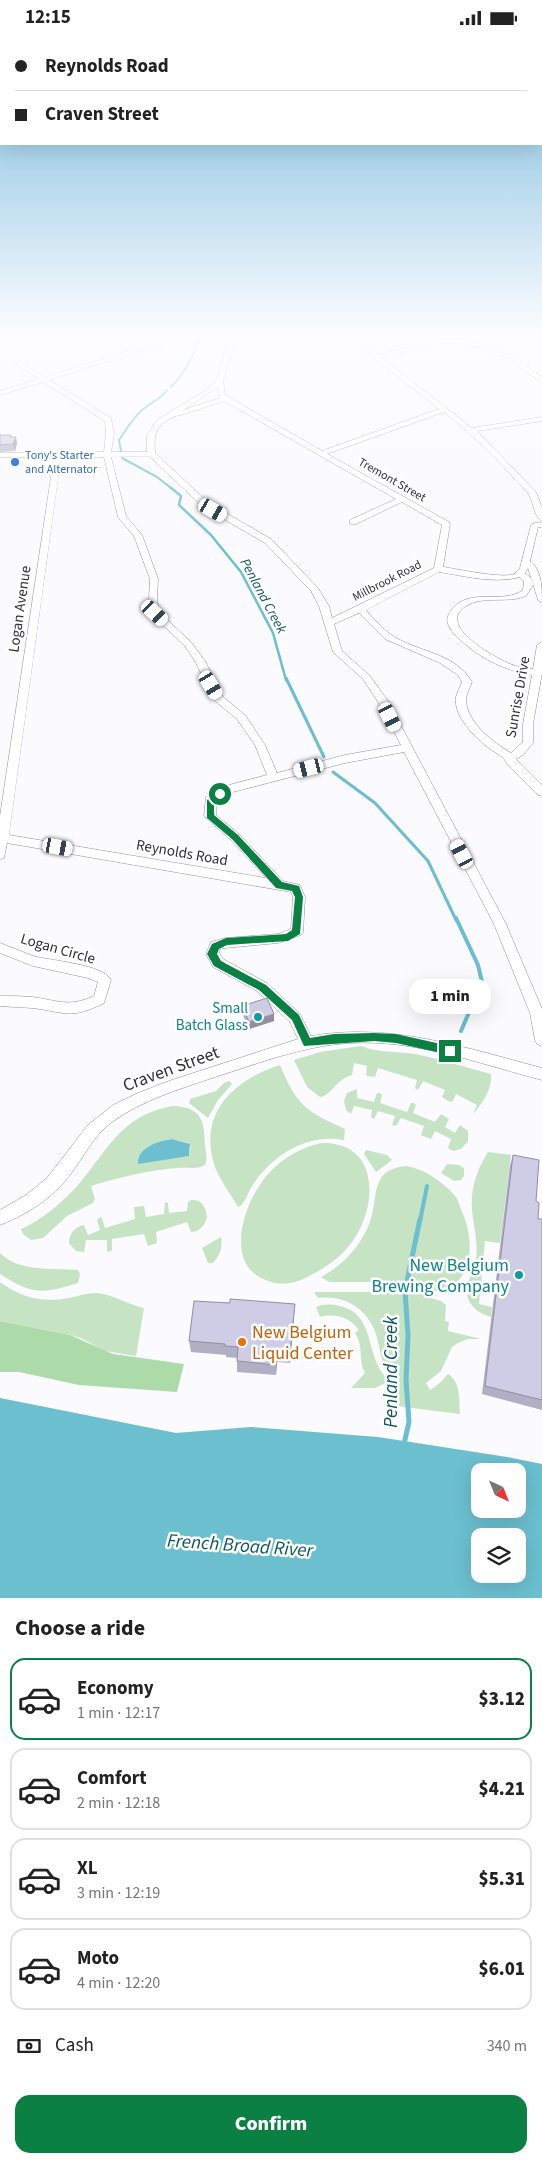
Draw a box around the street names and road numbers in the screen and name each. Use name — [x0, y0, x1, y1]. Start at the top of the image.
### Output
street label: Tremont Street — [355, 454, 429, 506]
street label: Millbrook Road — [349, 556, 425, 606]
street label: Logan Avenue — [4, 564, 36, 654]
street label: Sunrise Drive — [500, 655, 536, 739]
street label: Reynolds Road — [134, 835, 230, 871]
street label: Logan Circle — [18, 928, 98, 970]
street label: Craven Street — [119, 1040, 223, 1098]

